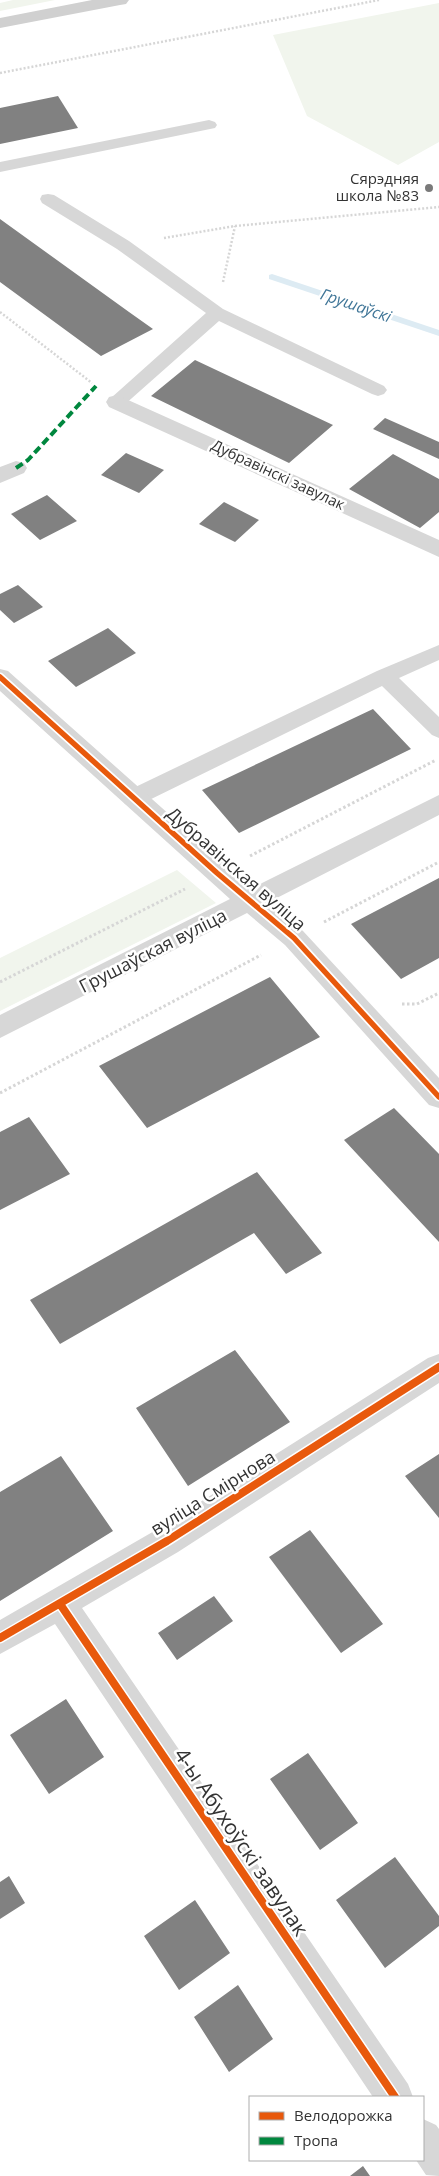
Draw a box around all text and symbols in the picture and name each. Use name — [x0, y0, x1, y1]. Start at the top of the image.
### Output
place label: Сярэдняя школа №83 — [336, 168, 419, 205]
marker: Сярэдняя школа №83 — [423, 182, 435, 194]
water label: Грушаўскі — [318, 283, 395, 328]
street label: Дубравінскі завулак — [208, 434, 349, 514]
street label: Дубравінская вуліца — [162, 801, 311, 935]
street label: Грушаўская вуліца — [75, 903, 230, 998]
street label: вуліца Смірнова — [146, 1444, 279, 1540]
street label: 4-ы Абухоўскі завулак — [168, 1742, 315, 1941]
legend — [249, 2096, 424, 2161]
text: Велодорожка — [294, 2105, 393, 2125]
text: Тропа — [294, 2130, 338, 2150]

